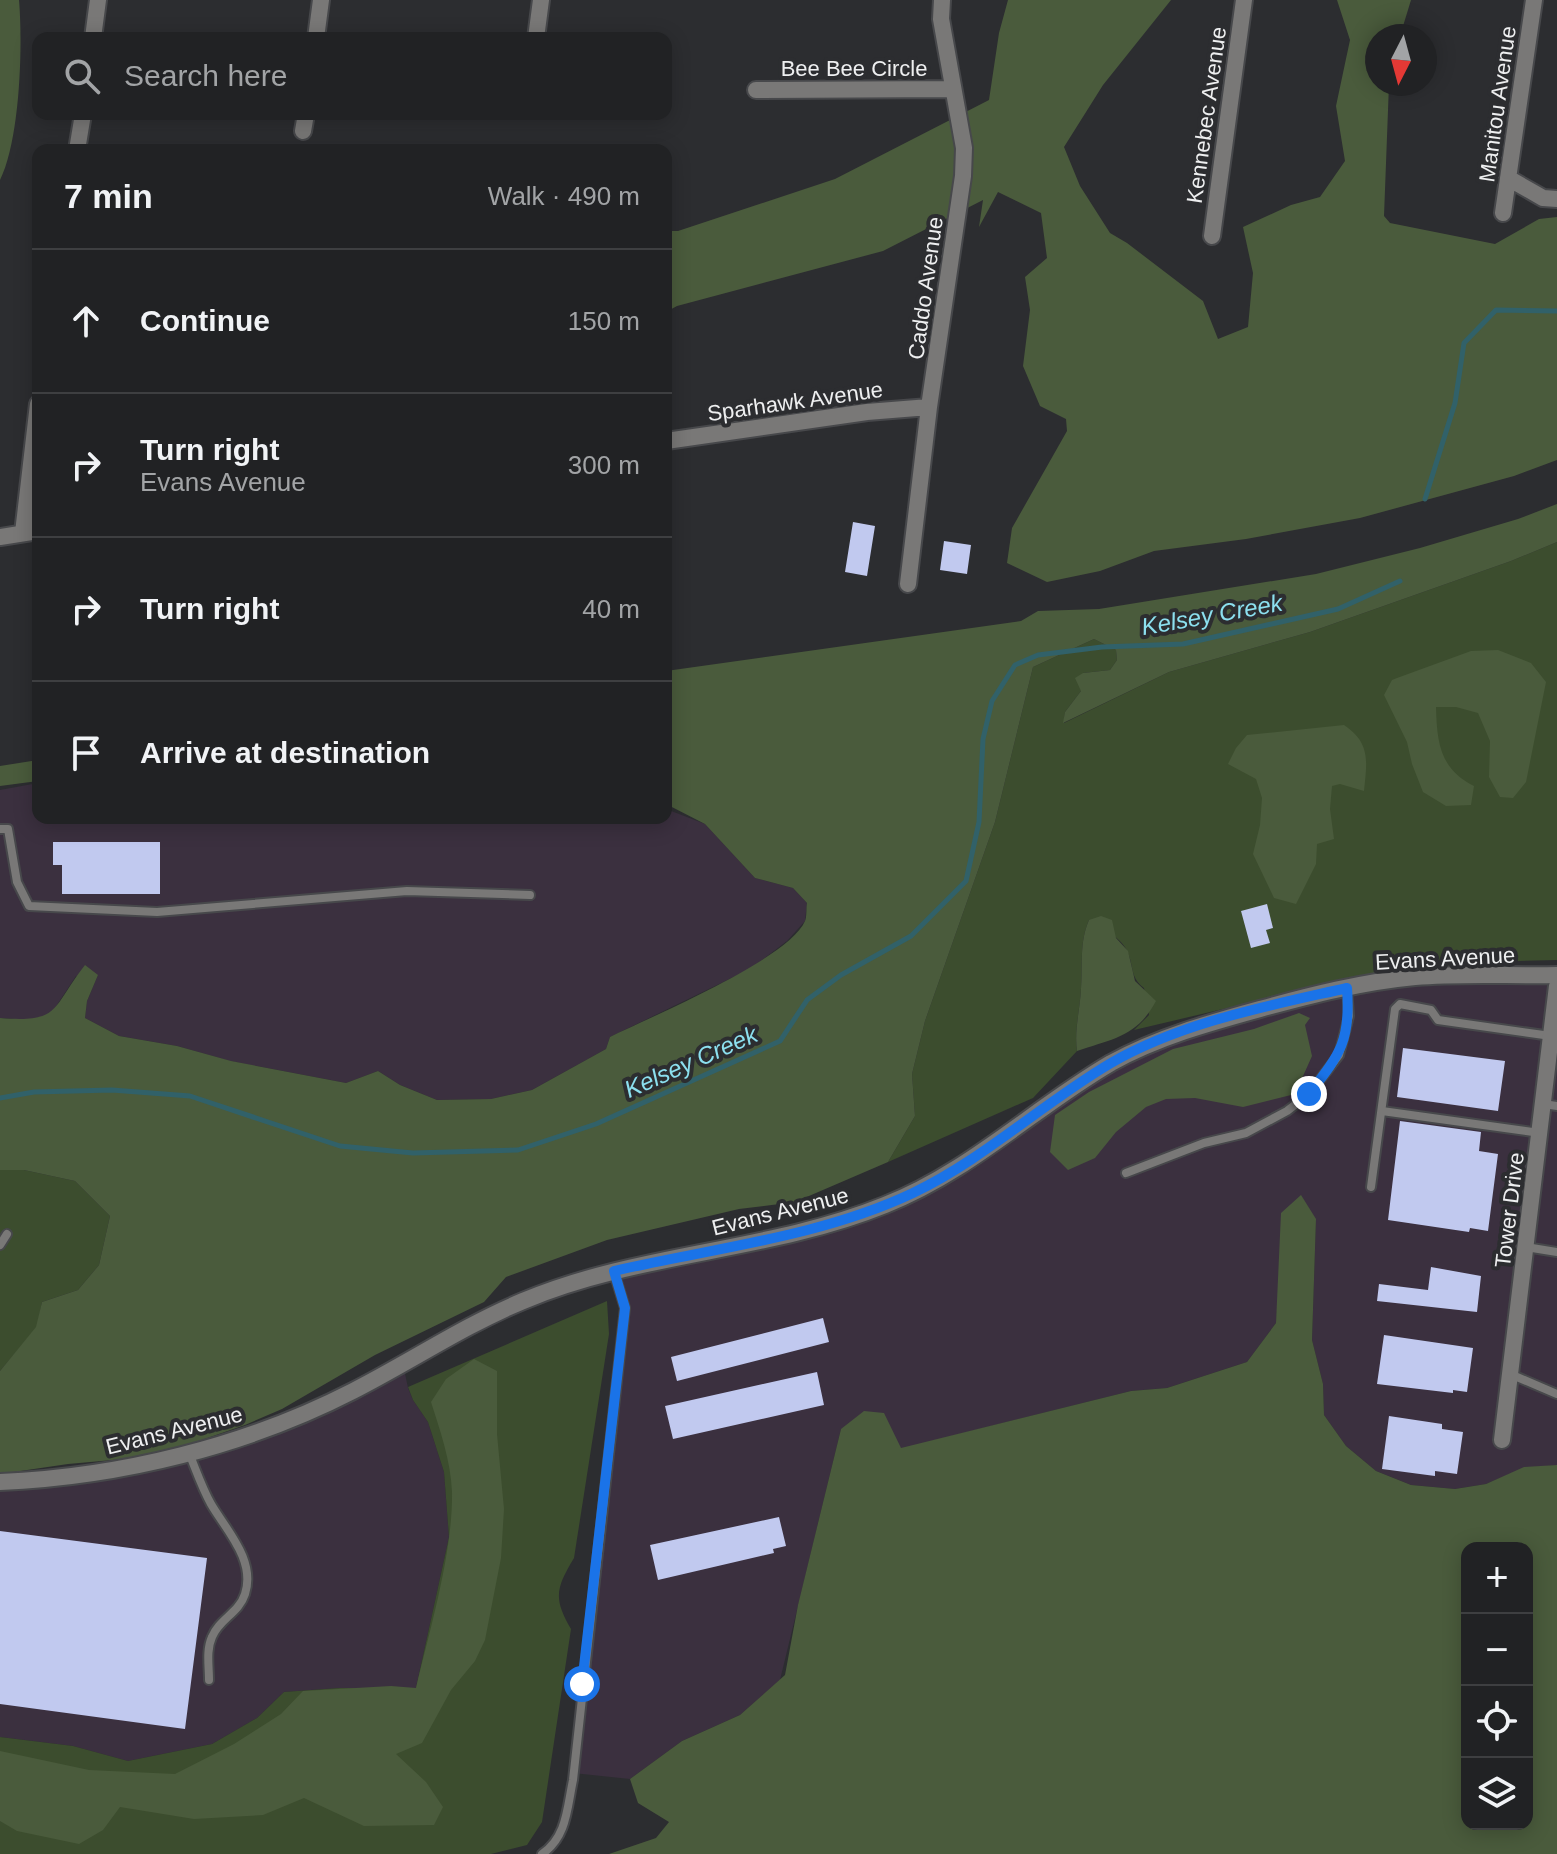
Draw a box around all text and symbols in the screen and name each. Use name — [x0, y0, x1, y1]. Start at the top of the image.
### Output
north arrow — [1365, 24, 1437, 96]
street label: Manitou Avenue — [1474, 24, 1521, 184]
street label: Kennebec Avenue — [1182, 25, 1231, 205]
search box — [32, 32, 672, 120]
icon: search — [60, 54, 104, 98]
street label: Bee Bee Circle — [781, 56, 927, 81]
text: Search here — [124, 59, 287, 92]
text: 7 min — [64, 177, 153, 215]
text: Walk · 490 m — [488, 181, 640, 211]
street label: Caddo Avenue — [903, 215, 948, 361]
icon: ahead — [64, 299, 108, 343]
text: Continue — [140, 304, 270, 337]
text: 150 m — [568, 306, 640, 336]
street label: Sparhawk Avenue — [706, 377, 884, 426]
text: Turn right — [140, 433, 279, 466]
icon: right — [64, 443, 108, 487]
text: 300 m — [568, 450, 640, 480]
text: Evans Avenue — [140, 467, 306, 497]
icon: right — [64, 587, 108, 631]
water label: Kelsey Creek — [1139, 588, 1286, 640]
text: Turn right — [140, 592, 279, 625]
text: 40 m — [582, 594, 640, 624]
icon: arrive — [64, 731, 108, 775]
text: Arrive at destination — [140, 736, 430, 769]
street label: Evans Avenue — [1374, 942, 1516, 975]
water label: Kelsey Creek — [620, 1019, 763, 1103]
route end — [1291, 1076, 1327, 1112]
street label: Tower Drive — [1490, 1151, 1529, 1269]
street label: Evans Avenue — [709, 1182, 851, 1241]
street label: Evans Avenue — [103, 1401, 245, 1460]
map controls — [1461, 1542, 1533, 1830]
button: + — [1461, 1542, 1533, 1614]
button: − — [1461, 1614, 1533, 1686]
route start — [564, 1666, 600, 1702]
button: locate — [1461, 1686, 1533, 1758]
button: layers — [1461, 1758, 1533, 1830]

